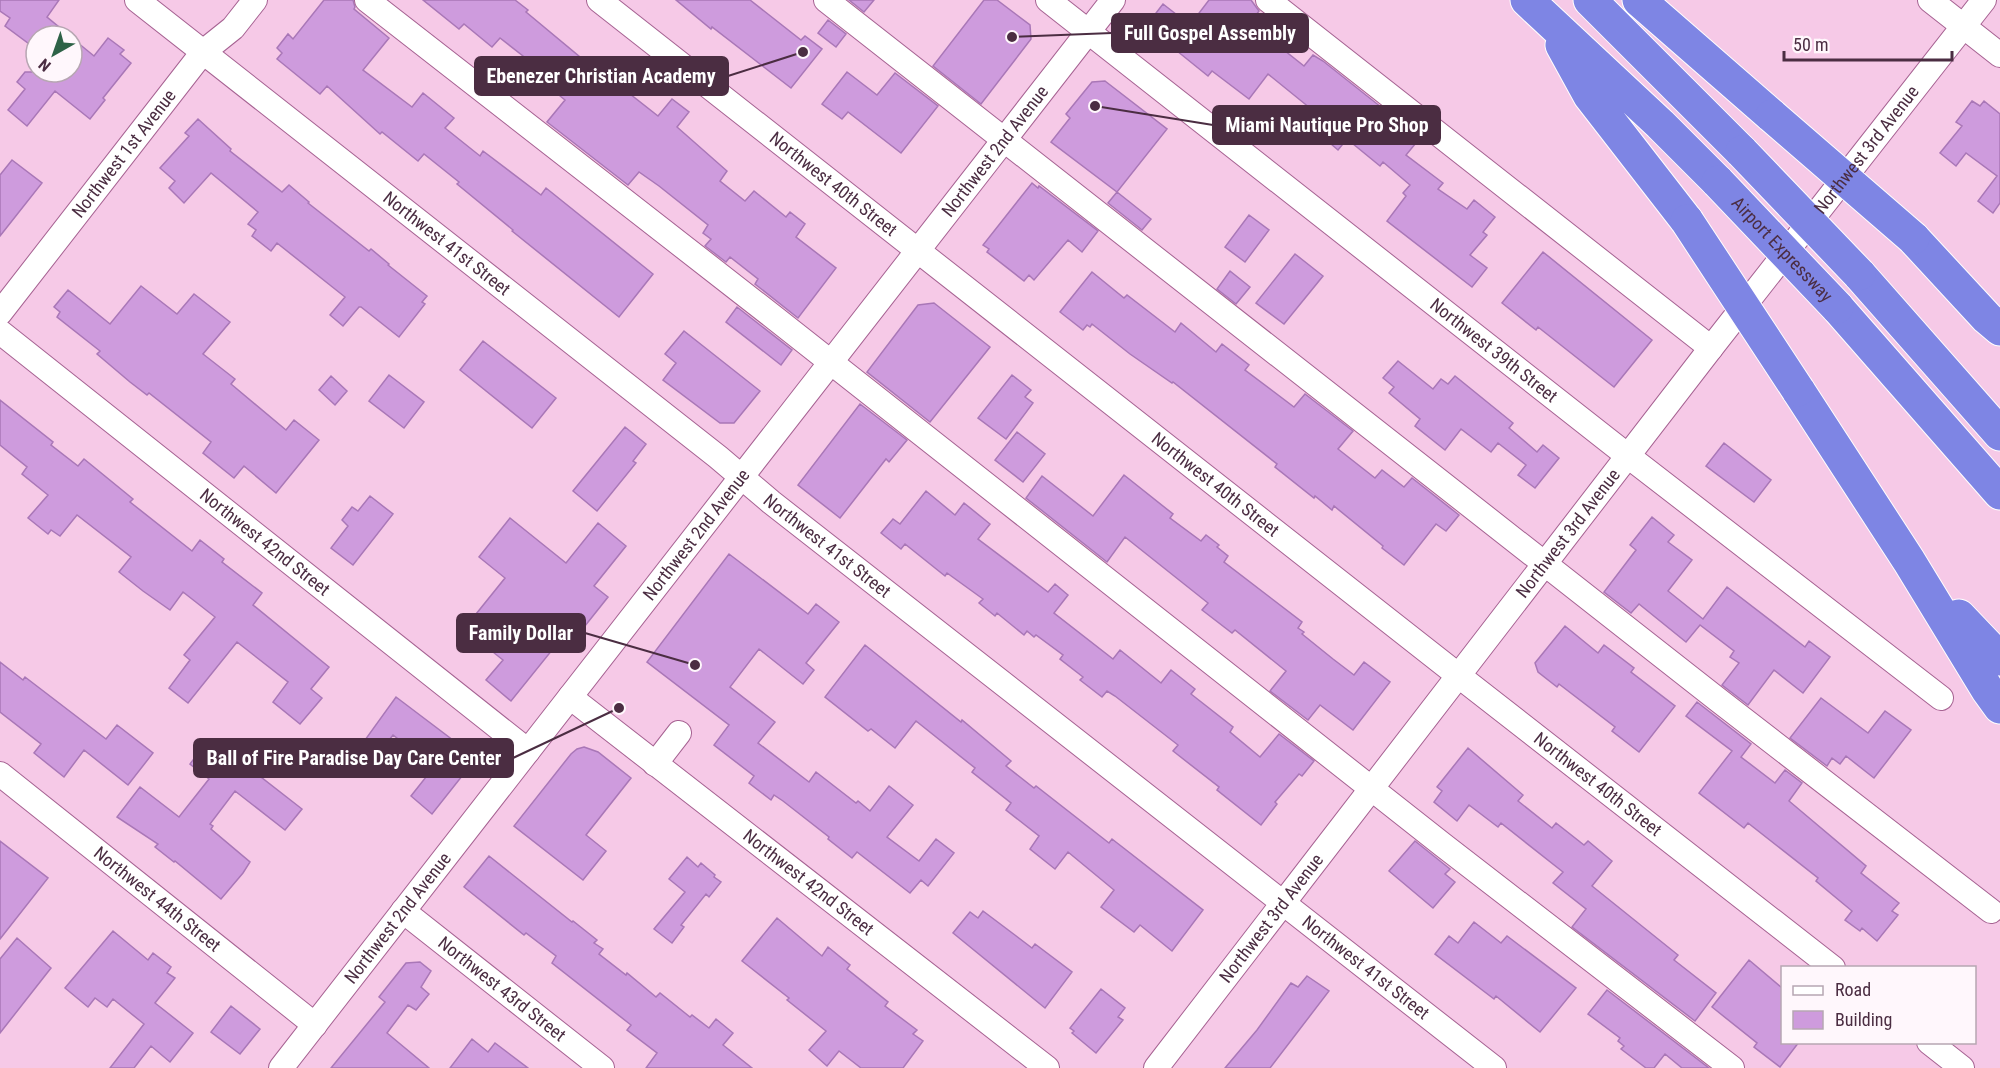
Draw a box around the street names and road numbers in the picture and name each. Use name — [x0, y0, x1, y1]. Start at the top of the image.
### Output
street label: Northwest 2nd Avenue — [937, 81, 1052, 221]
street label: Northwest 3rd Avenue — [1809, 81, 1923, 218]
street label: Northwest 1st Avenue — [67, 85, 180, 221]
street label: Northwest 40th Street — [766, 127, 901, 240]
street label: Northwest 41st Street — [379, 187, 515, 300]
street label: Airport Expressway — [1728, 192, 1838, 306]
street label: Northwest 39th Street — [1426, 294, 1562, 407]
street label: Northwest 40th Street — [1148, 428, 1284, 541]
street label: Northwest 3rd Avenue — [1511, 464, 1624, 602]
street label: Northwest 2nd Avenue — [638, 465, 754, 604]
street label: Northwest 42nd Street — [196, 484, 334, 600]
street label: Northwest 41st Street — [760, 489, 895, 602]
street label: Northwest 40th Street — [1530, 728, 1666, 840]
street label: Northwest 42nd Street — [739, 825, 878, 939]
street label: Northwest 44th Street — [90, 842, 225, 956]
street label: Northwest 2nd Avenue — [340, 848, 455, 988]
street label: Northwest 3rd Avenue — [1215, 849, 1327, 987]
street label: Northwest 41st Street — [1298, 911, 1434, 1023]
street label: Northwest 43rd Street — [434, 932, 570, 1045]

